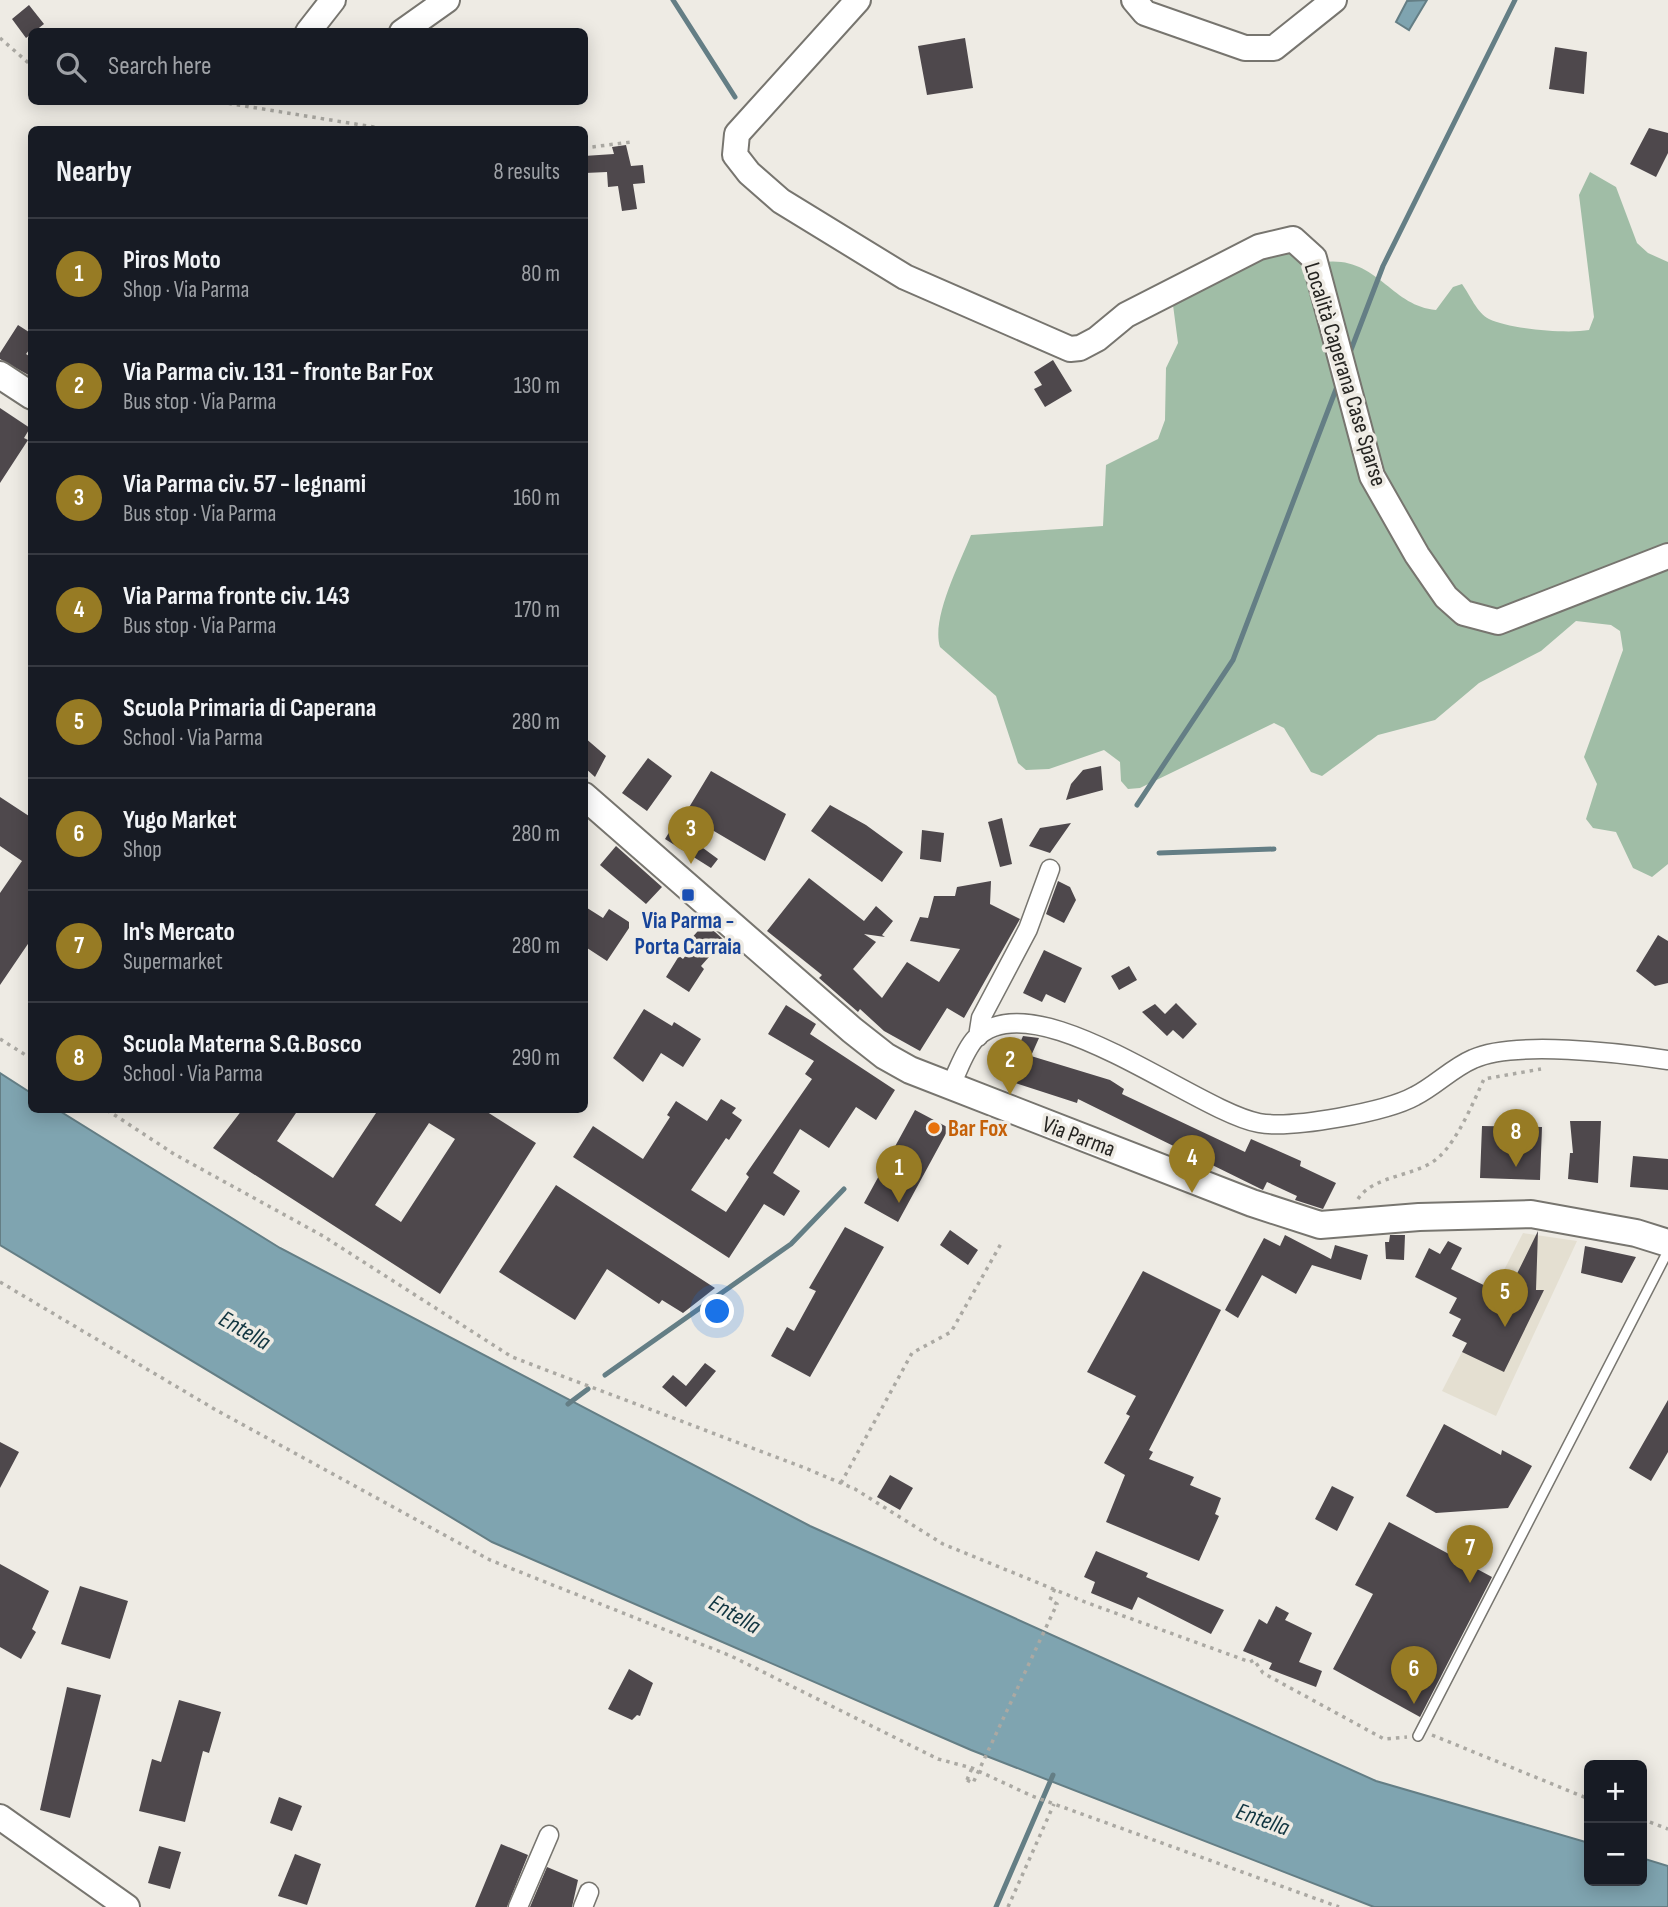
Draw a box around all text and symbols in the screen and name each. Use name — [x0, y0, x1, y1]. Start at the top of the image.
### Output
search box — [28, 28, 588, 105]
icon: search — [52, 48, 90, 86]
text: Search here — [108, 51, 211, 82]
text: Nearby — [56, 154, 132, 190]
text: 8 results — [494, 158, 560, 186]
text: Piros Moto — [123, 245, 221, 276]
street label: Località Caperana Case Sparse — [1298, 259, 1392, 490]
text: 1 — [74, 260, 84, 288]
text: 80 m — [521, 260, 560, 288]
text: Shop · Via Parma — [123, 276, 249, 304]
text: Via Parma civ. 131 - fronte Bar Fox — [123, 357, 433, 388]
text: 2 — [74, 372, 84, 400]
text: 130 m — [514, 372, 560, 400]
text: Bus stop · Via Parma — [123, 388, 276, 416]
text: Via Parma civ. 57 - legnami — [123, 469, 366, 500]
text: 3 — [74, 484, 84, 512]
text: 160 m — [513, 484, 560, 512]
text: Bus stop · Via Parma — [123, 500, 276, 528]
text: Via Parma fronte civ. 143 — [123, 581, 350, 612]
text: 4 — [74, 596, 84, 624]
text: 170 m — [514, 596, 560, 624]
text: Bus stop · Via Parma — [123, 612, 276, 640]
text: Scuola Primaria di Caperana — [123, 693, 377, 724]
text: 5 — [74, 708, 84, 736]
text: 280 m — [512, 708, 560, 736]
text: School · Via Parma — [123, 724, 263, 752]
text: Yugo Market — [123, 805, 237, 836]
pin: 3 — [668, 806, 714, 864]
text: 6 — [74, 820, 84, 848]
text: 280 m — [512, 820, 560, 848]
text: Shop — [123, 836, 162, 864]
marker: Via Parma - Porta Carraia — [680, 887, 696, 903]
place label: Via Parma - Porta Carraia — [635, 907, 741, 961]
text: In's Mercato — [123, 917, 235, 948]
text: 7 — [74, 932, 84, 960]
text: 280 m — [512, 932, 560, 960]
text: Supermarket — [123, 948, 223, 976]
text: Scuola Materna S.G.Bosco — [123, 1029, 362, 1060]
pin: 2 — [987, 1037, 1033, 1095]
text: 8 — [74, 1044, 84, 1072]
text: 290 m — [512, 1044, 560, 1072]
text: School · Via Parma — [123, 1060, 263, 1088]
pin: 8 — [1493, 1109, 1539, 1167]
street label: Via Parma — [1038, 1110, 1119, 1164]
place label: Bar Fox — [948, 1115, 1008, 1143]
marker: Bar Fox — [926, 1120, 942, 1136]
pin: 4 — [1169, 1135, 1215, 1193]
pin: 1 — [876, 1145, 922, 1203]
pin: 5 — [1482, 1269, 1528, 1327]
your location — [700, 1294, 734, 1328]
water label: Entella — [214, 1304, 276, 1357]
pin: 7 — [1447, 1525, 1493, 1583]
water label: Entella — [704, 1588, 766, 1641]
pin: 6 — [1391, 1646, 1437, 1704]
map controls — [1584, 1760, 1647, 1886]
button: + — [1584, 1760, 1647, 1823]
water label: Entella — [1232, 1796, 1294, 1843]
button: − — [1584, 1823, 1647, 1886]

